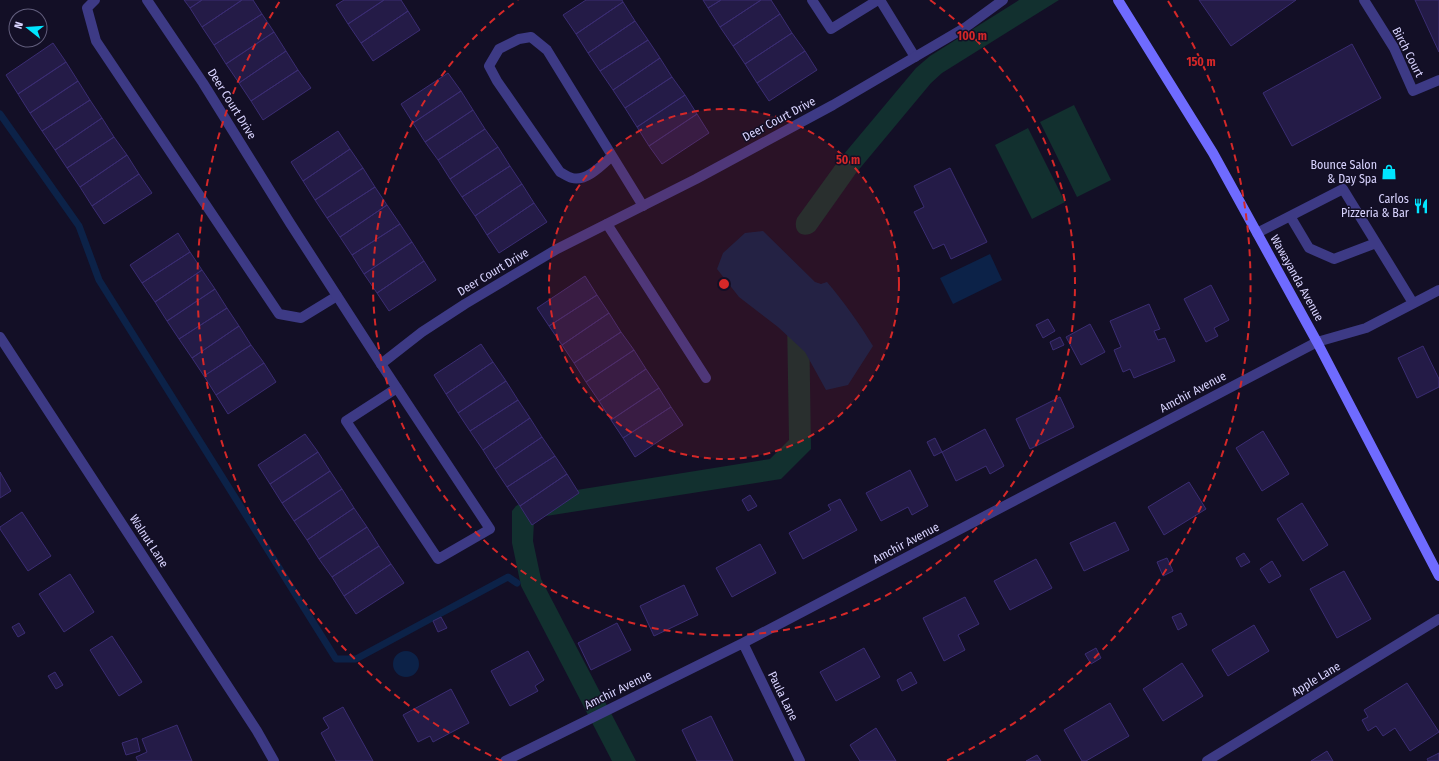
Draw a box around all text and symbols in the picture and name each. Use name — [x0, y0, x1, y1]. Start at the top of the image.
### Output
north arrow — [8, 8, 48, 48]
text: N — [12, 20, 26, 30]
street label: Birch Court — [1389, 25, 1427, 79]
text: 100 m — [957, 29, 987, 43]
text: 150 m — [1186, 55, 1216, 69]
street label: Deer Court Drive — [205, 66, 259, 142]
street label: Deer Court Drive — [740, 94, 818, 144]
text: 50 m — [836, 153, 860, 167]
place label: Bounce Salon & Day Spa — [1310, 158, 1377, 186]
shop icon: Bounce Salon & Day Spa — [1380, 163, 1398, 181]
place label: Carlos Pizzeria & Bar — [1341, 192, 1410, 220]
restaurant icon: Carlos Pizzeria & Bar — [1412, 197, 1430, 215]
street label: Wawayanda Avenue — [1268, 232, 1327, 324]
street label: Deer Court Drive — [455, 245, 531, 299]
centre of rings — [717, 277, 731, 291]
street label: Amchir Avenue — [1157, 369, 1229, 415]
street label: Walnut Lane — [127, 512, 171, 570]
street label: Amchir Avenue — [870, 520, 942, 566]
street label: Apple Lane — [1289, 659, 1343, 699]
street label: Amchir Avenue — [582, 668, 654, 712]
street label: Paula Lane — [765, 669, 801, 723]

